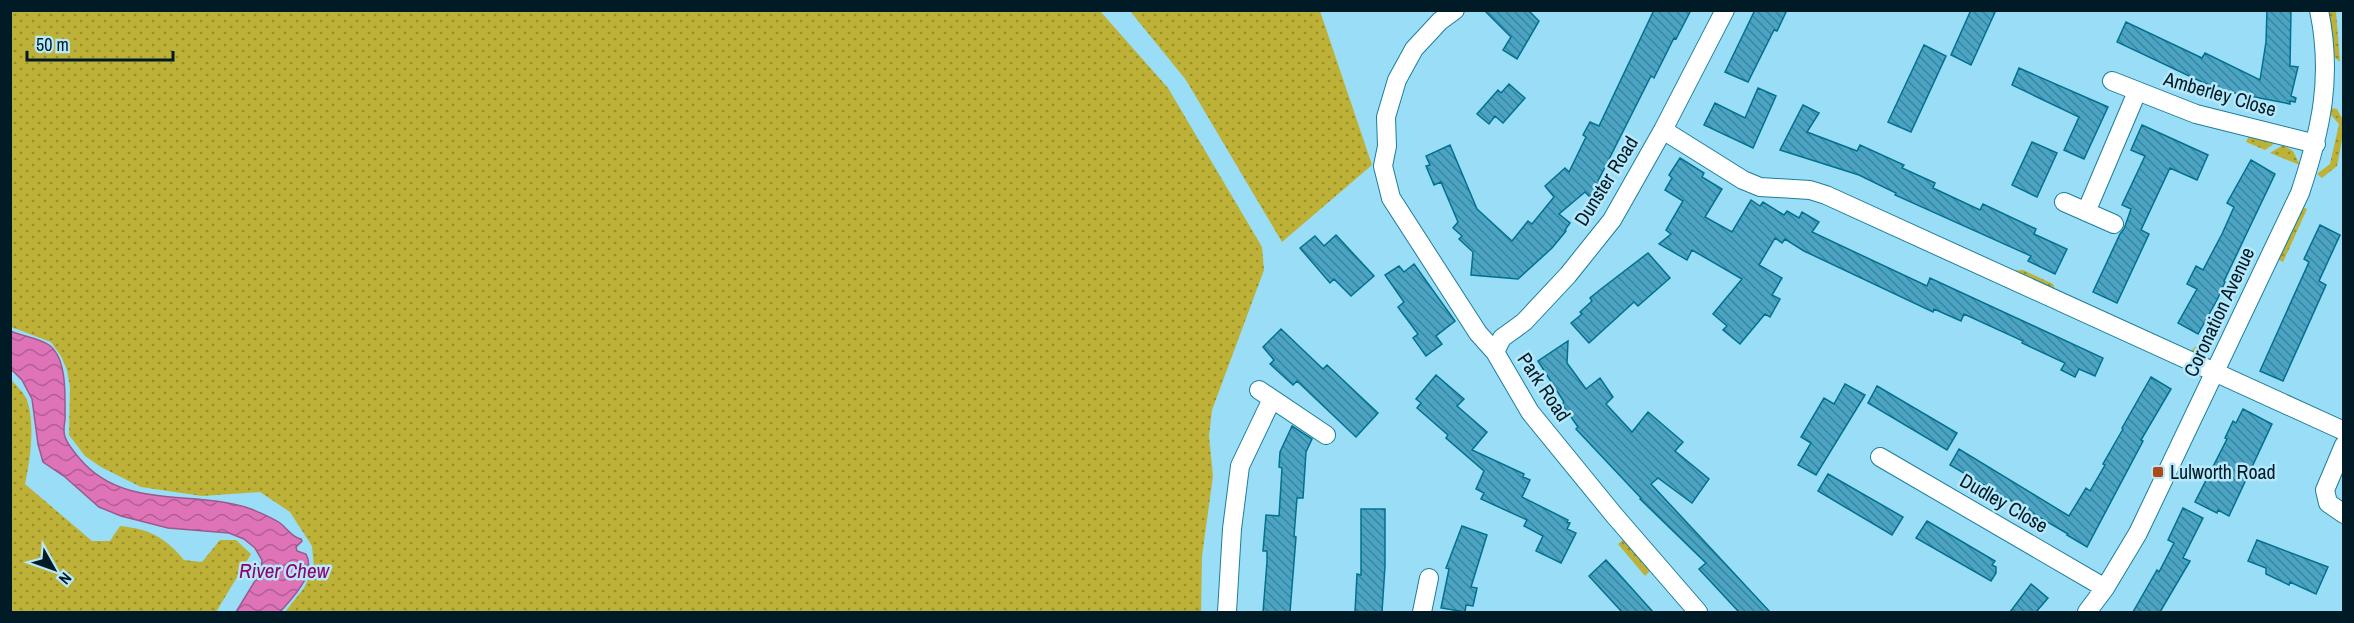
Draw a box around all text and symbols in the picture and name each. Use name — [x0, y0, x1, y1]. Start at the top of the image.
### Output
scale bar — [27, 24, 172, 62]
text: 50 m — [36, 32, 69, 57]
street label: Amberley Close — [2160, 64, 2279, 122]
street label: Dunster Road — [1567, 131, 1644, 231]
street label: Coronation Avenue — [2177, 243, 2260, 381]
street label: Park Road — [1512, 347, 1577, 426]
place label: Lulworth Road — [2170, 458, 2276, 485]
marker: Lulworth Road — [2151, 465, 2165, 479]
street label: Dudley Close — [1955, 466, 2053, 539]
north arrow — [24, 539, 84, 599]
water label: River Chew — [239, 556, 331, 585]
text: N — [54, 568, 77, 589]

